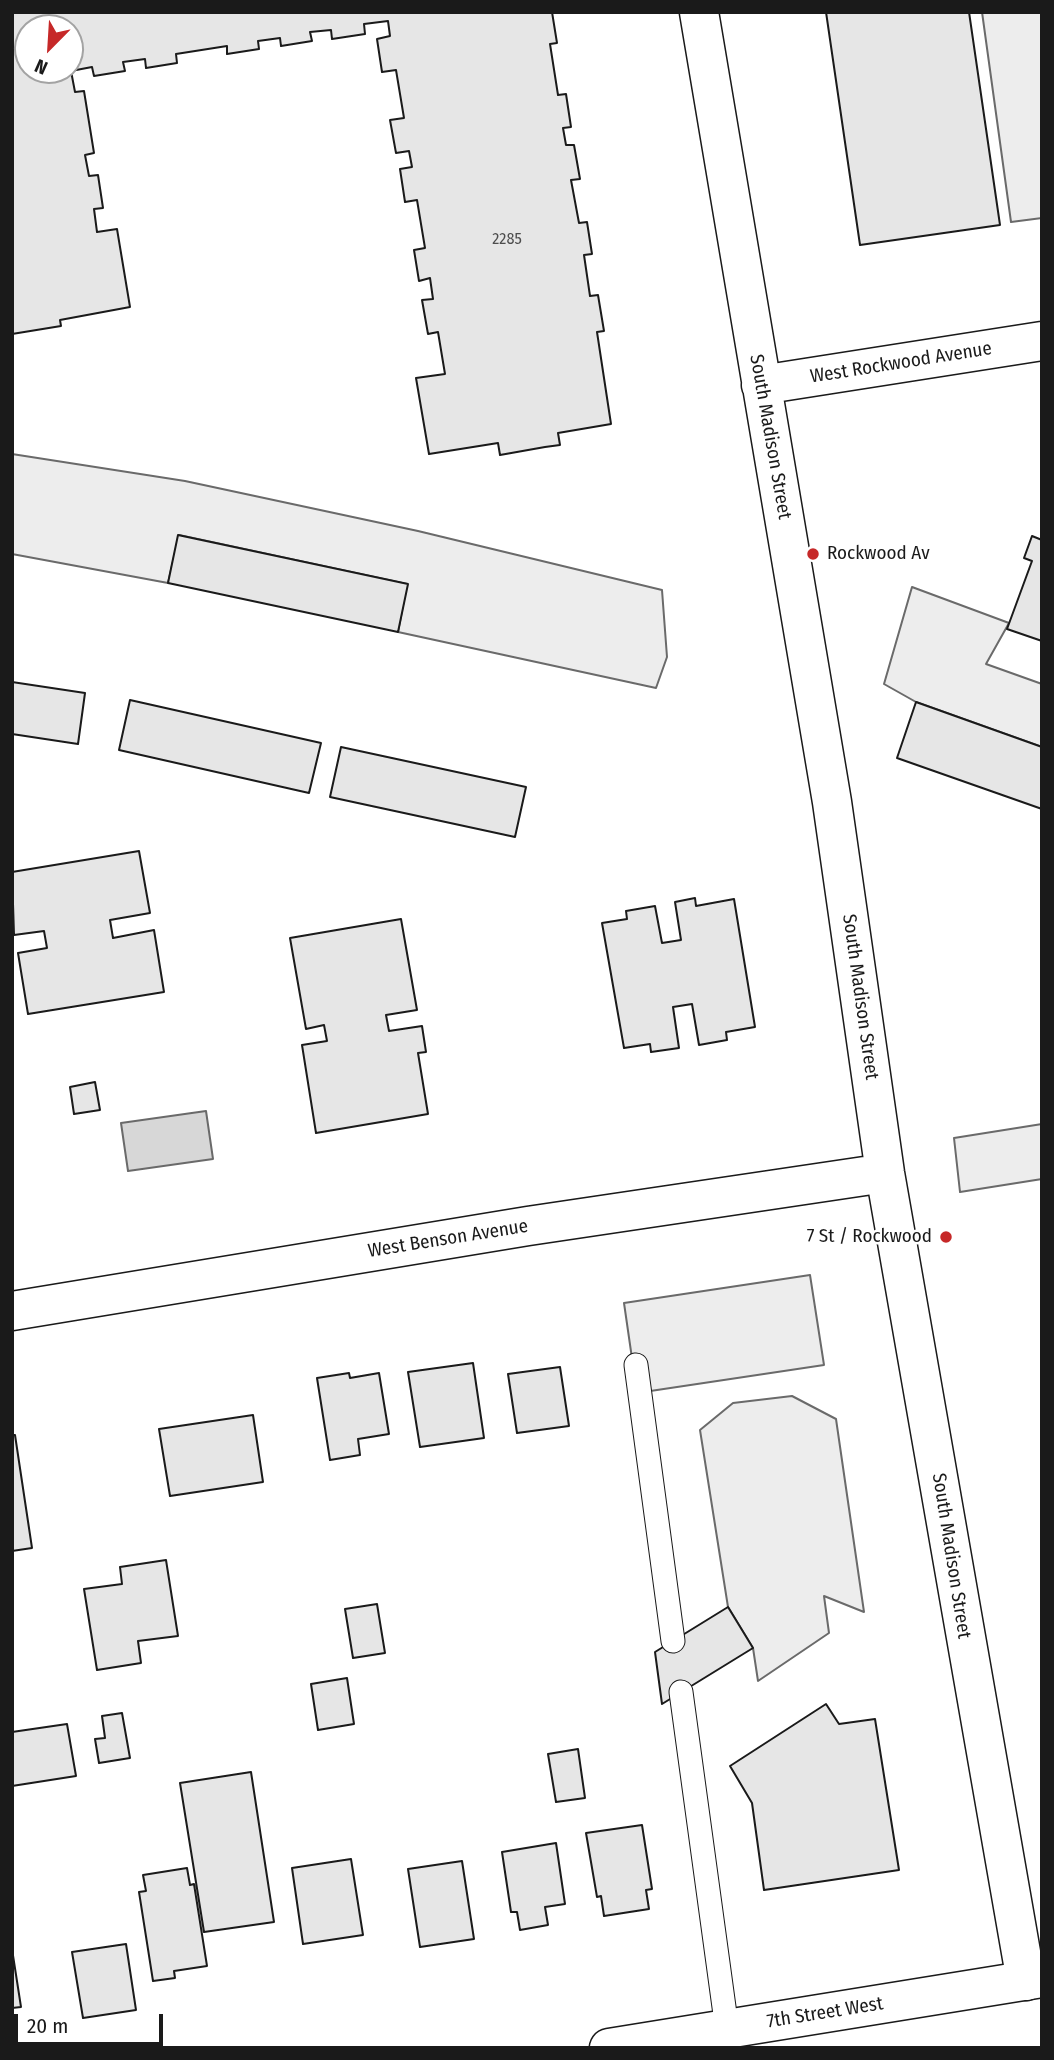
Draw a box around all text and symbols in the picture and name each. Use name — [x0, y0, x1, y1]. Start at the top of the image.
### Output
north arrow — [14, 14, 84, 84]
text: N — [31, 54, 51, 80]
house number: 2285 — [492, 230, 522, 250]
street label: West Rockwood Avenue — [809, 337, 993, 389]
street label: South Madison Street — [744, 353, 796, 521]
place label: Rockwood Av — [827, 543, 930, 565]
marker: Rockwood Av — [805, 546, 821, 562]
street label: South Madison Street — [837, 913, 883, 1081]
street label: West Benson Avenue — [366, 1215, 530, 1263]
place label: 7 St / Rockwood — [807, 1226, 932, 1248]
marker: 7 St / Rockwood — [938, 1229, 954, 1245]
street label: South Madison Street — [927, 1472, 975, 1640]
street label: 7th Street West — [765, 1993, 885, 2033]
scale bar — [18, 2000, 166, 2044]
text: 20 m — [27, 2013, 68, 2039]

